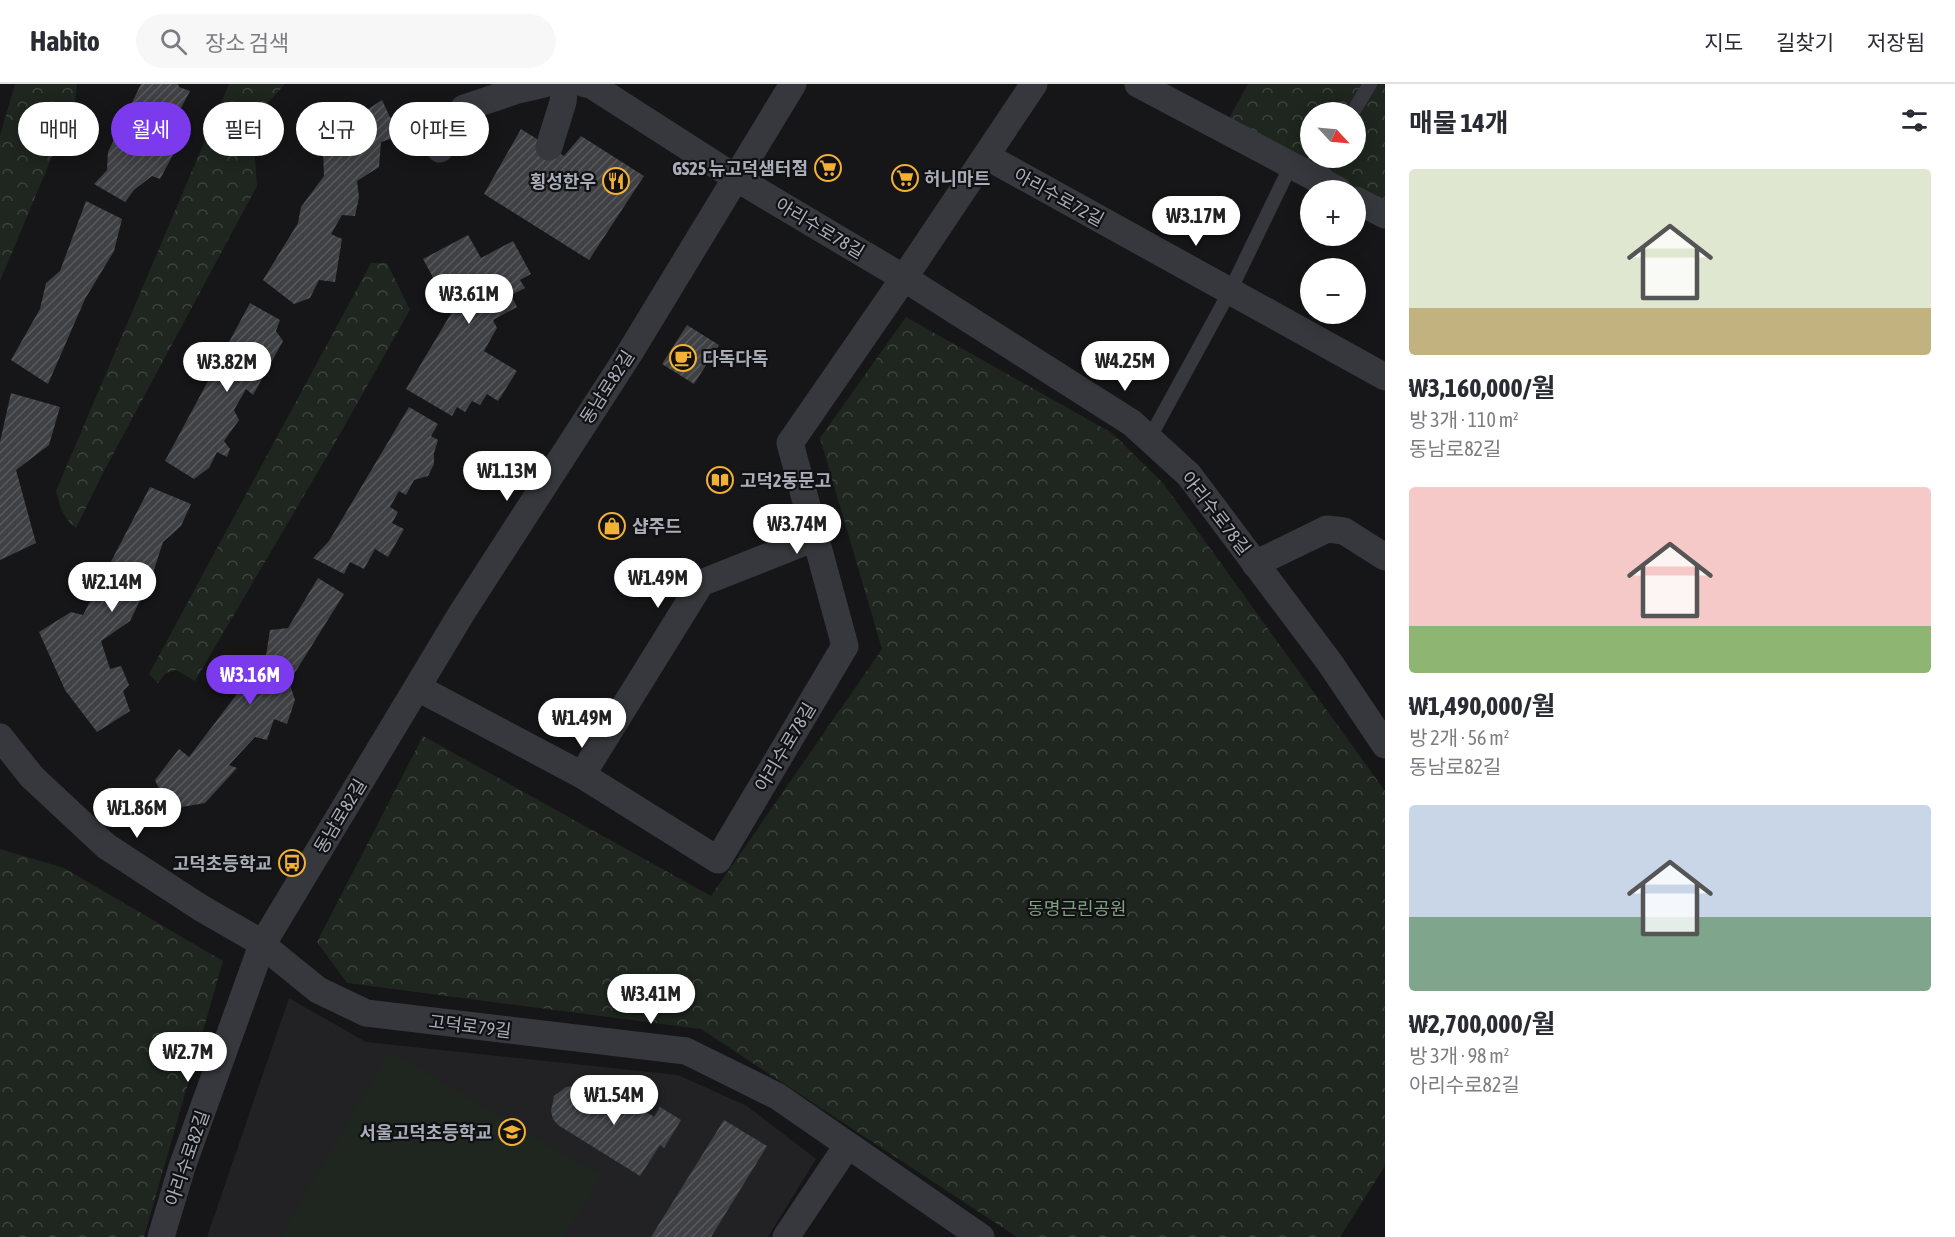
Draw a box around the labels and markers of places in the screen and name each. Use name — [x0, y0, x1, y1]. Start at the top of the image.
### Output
supermarket icon: GS25 뉴고덕샘터점 — [813, 153, 843, 183]
place label: GS25 뉴고덕샘터점 — [672, 158, 808, 179]
supermarket icon: 허니마트 — [890, 163, 920, 193]
restaurant icon: 횡성한우 — [601, 166, 631, 196]
place label: 허니마트 — [924, 168, 990, 189]
place label: 횡성한우 — [530, 171, 596, 192]
pin: ₩3.17M — [1147, 196, 1245, 247]
pin: ₩3.61M — [420, 274, 518, 325]
pin: ₩4.25M — [1076, 341, 1174, 392]
pin: ₩3.82M — [178, 342, 276, 393]
cafe icon: 다독다독 — [668, 343, 698, 373]
place label: 다독다독 — [702, 348, 768, 369]
pin: ₩1.13M — [458, 451, 556, 502]
library icon: 고덕2동문고 — [705, 465, 735, 495]
place label: 고덕2동문고 — [740, 470, 831, 491]
pin: ₩3.74M — [748, 504, 846, 555]
shop icon: 샵주드 — [597, 511, 627, 541]
place label: 샵주드 — [632, 516, 682, 537]
pin: ₩1.49M — [609, 558, 707, 609]
pin: ₩2.14M — [63, 562, 161, 613]
pin: ₩3.16M — [201, 655, 299, 706]
pin: ₩1.49M — [533, 698, 631, 749]
pin: ₩1.86M — [88, 788, 186, 839]
bus stop icon: 고덕초등학교 — [277, 848, 307, 878]
place label: 고덕초등학교 — [173, 853, 272, 874]
pin: ₩3.41M — [602, 974, 700, 1025]
pin: ₩2.7M — [146, 1032, 230, 1083]
pin: ₩1.54M — [565, 1075, 663, 1126]
school or university icon: 서울고덕초등학교 — [497, 1117, 527, 1147]
place label: 서울고덕초등학교 — [360, 1122, 492, 1143]

